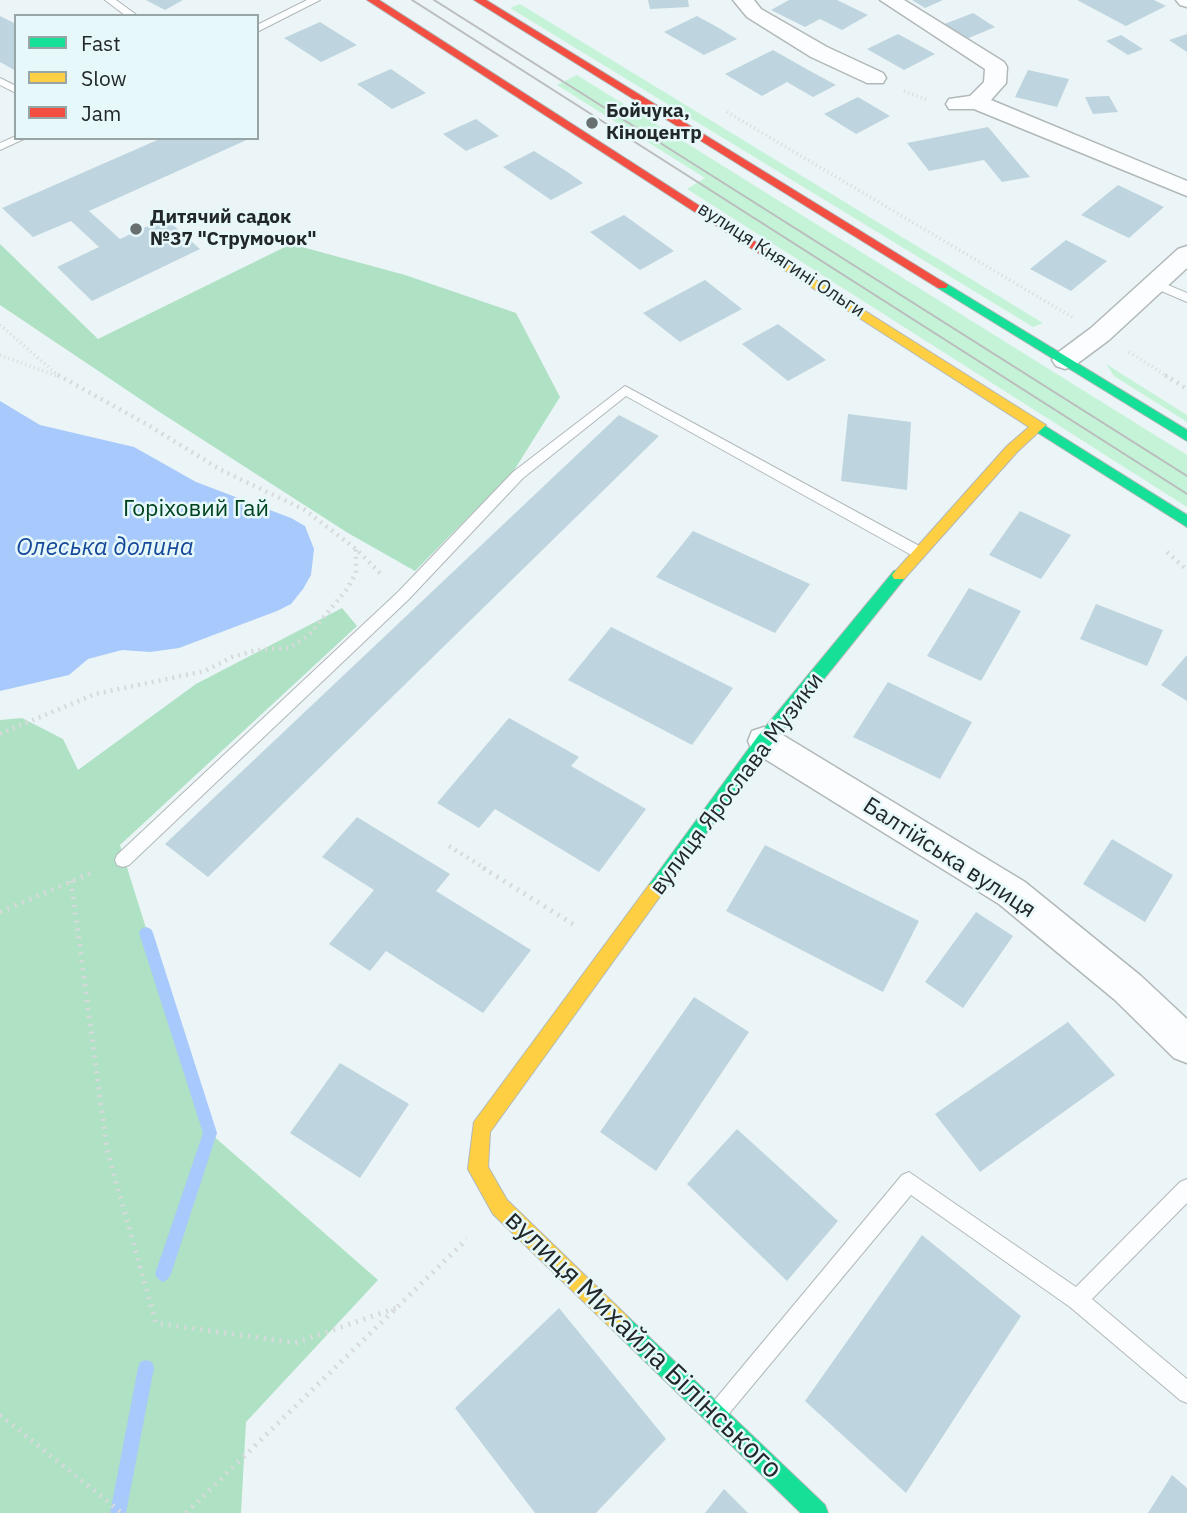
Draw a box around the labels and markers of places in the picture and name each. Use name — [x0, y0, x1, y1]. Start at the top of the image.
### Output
place label: Бойчука, Кіноцентр — [606, 101, 702, 145]
marker: Бойчука, Кіноцентр — [584, 115, 600, 131]
place label: Дитячий садок №37 "Струмочок" — [150, 207, 317, 251]
marker: Дитячий садок №37 "Струмочок" — [128, 221, 144, 237]

